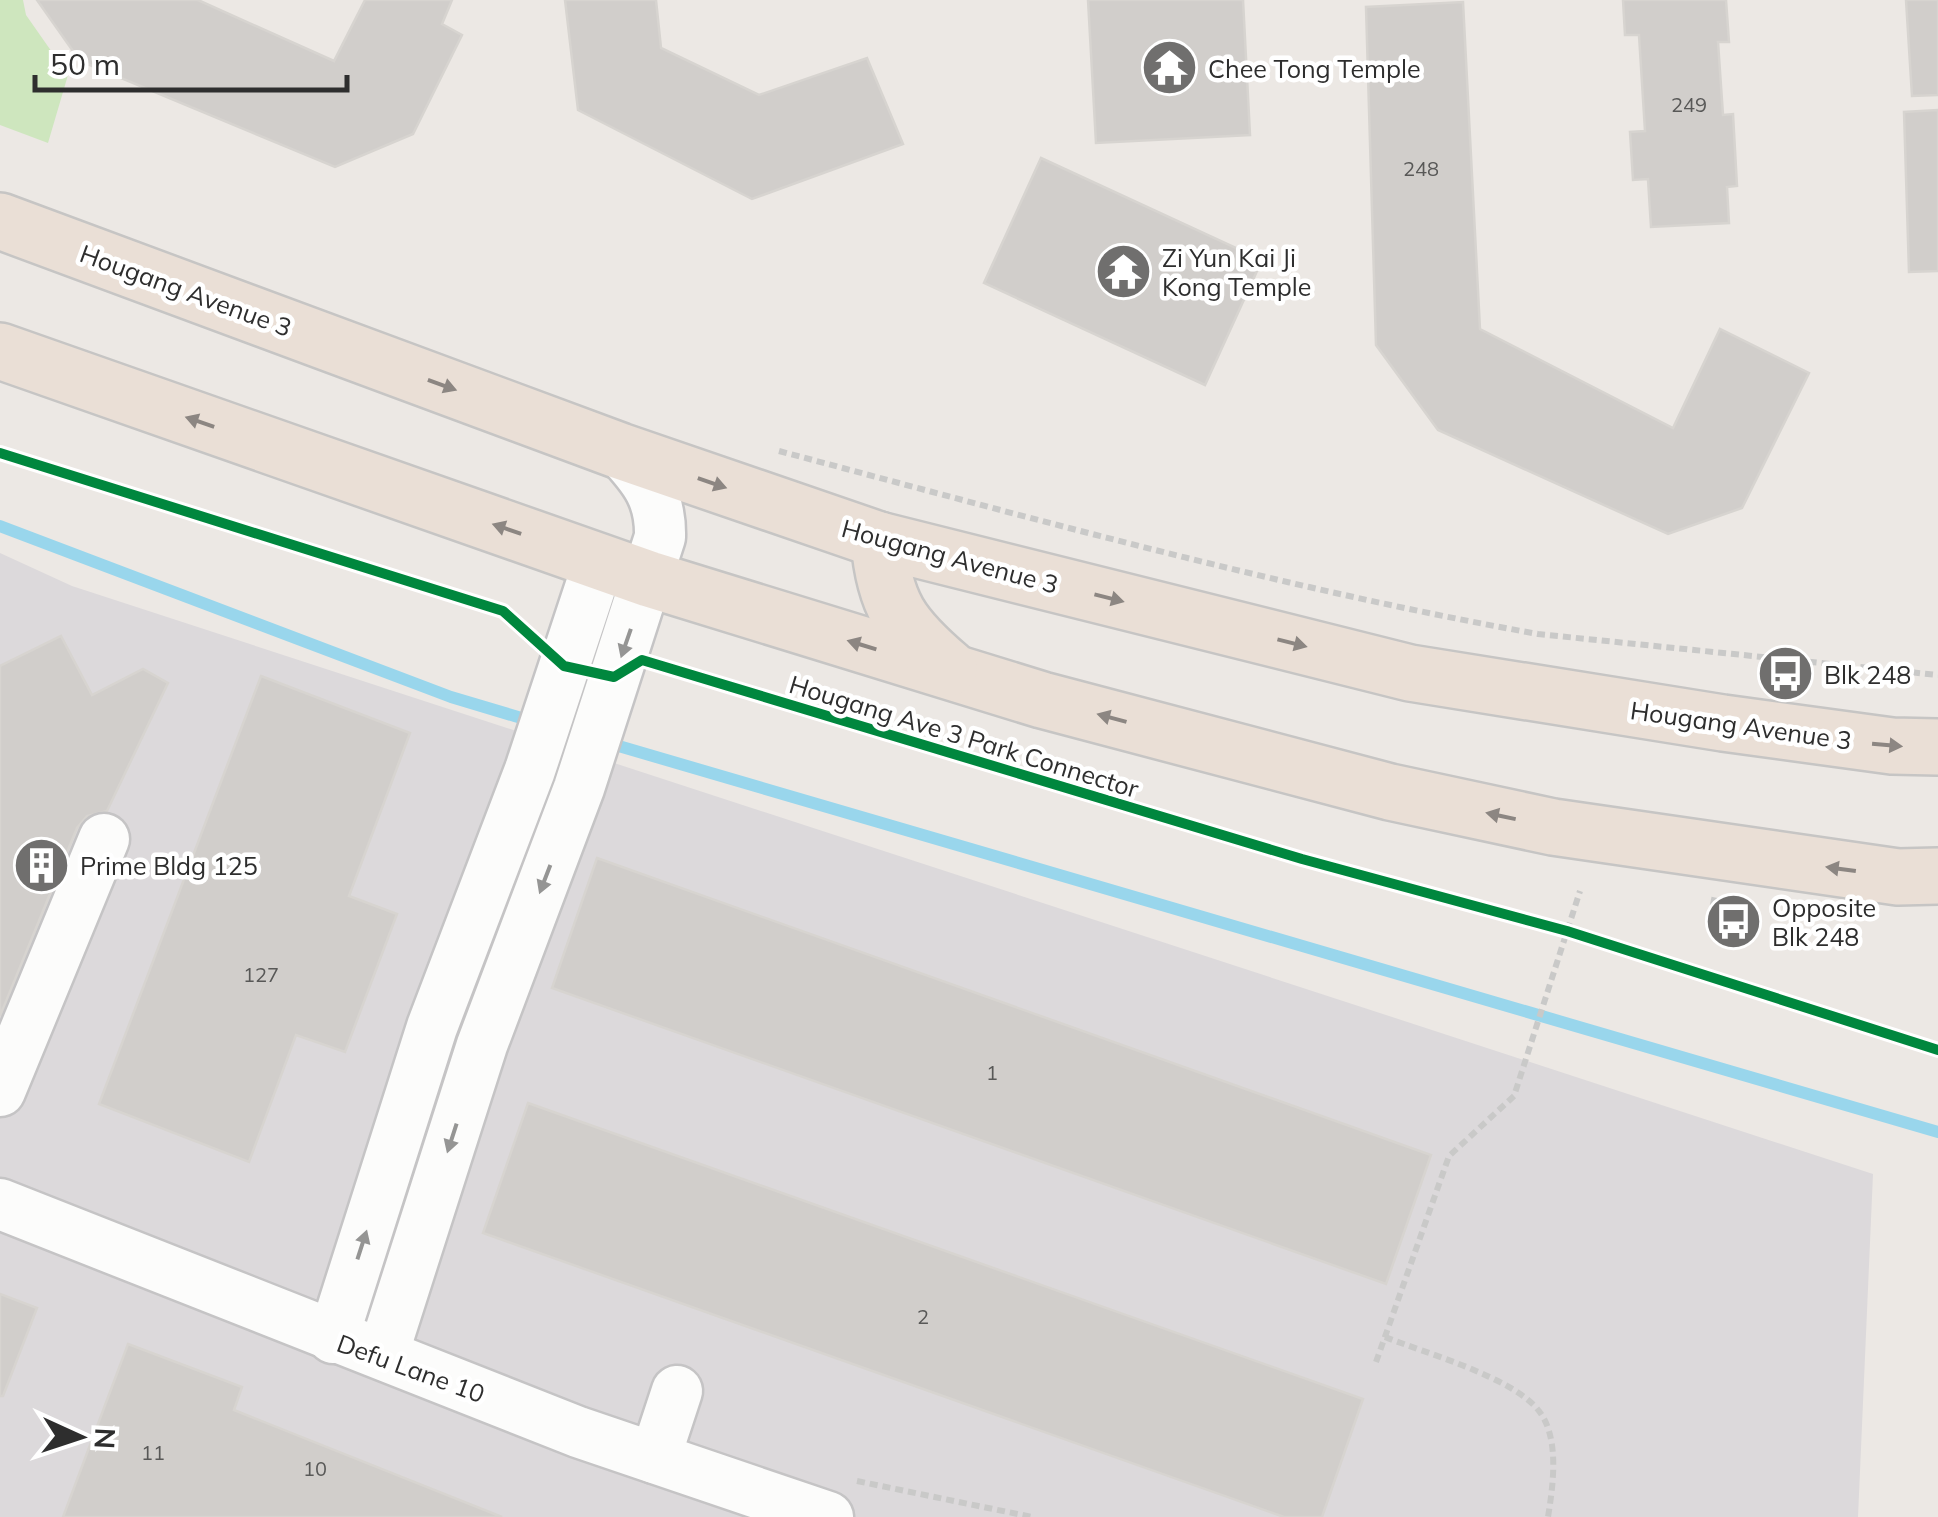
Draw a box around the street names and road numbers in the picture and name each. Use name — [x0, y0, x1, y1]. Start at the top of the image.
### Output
street label: Hougang Avenue 3 — [76, 237, 296, 343]
street label: Hougang Avenue 3 — [838, 512, 1062, 600]
street label: Hougang Ave 3 Park Connector — [786, 668, 1142, 804]
street label: Hougang Avenue 3 — [1629, 694, 1853, 756]
street label: Defu Lane 10 — [333, 1327, 489, 1409]

